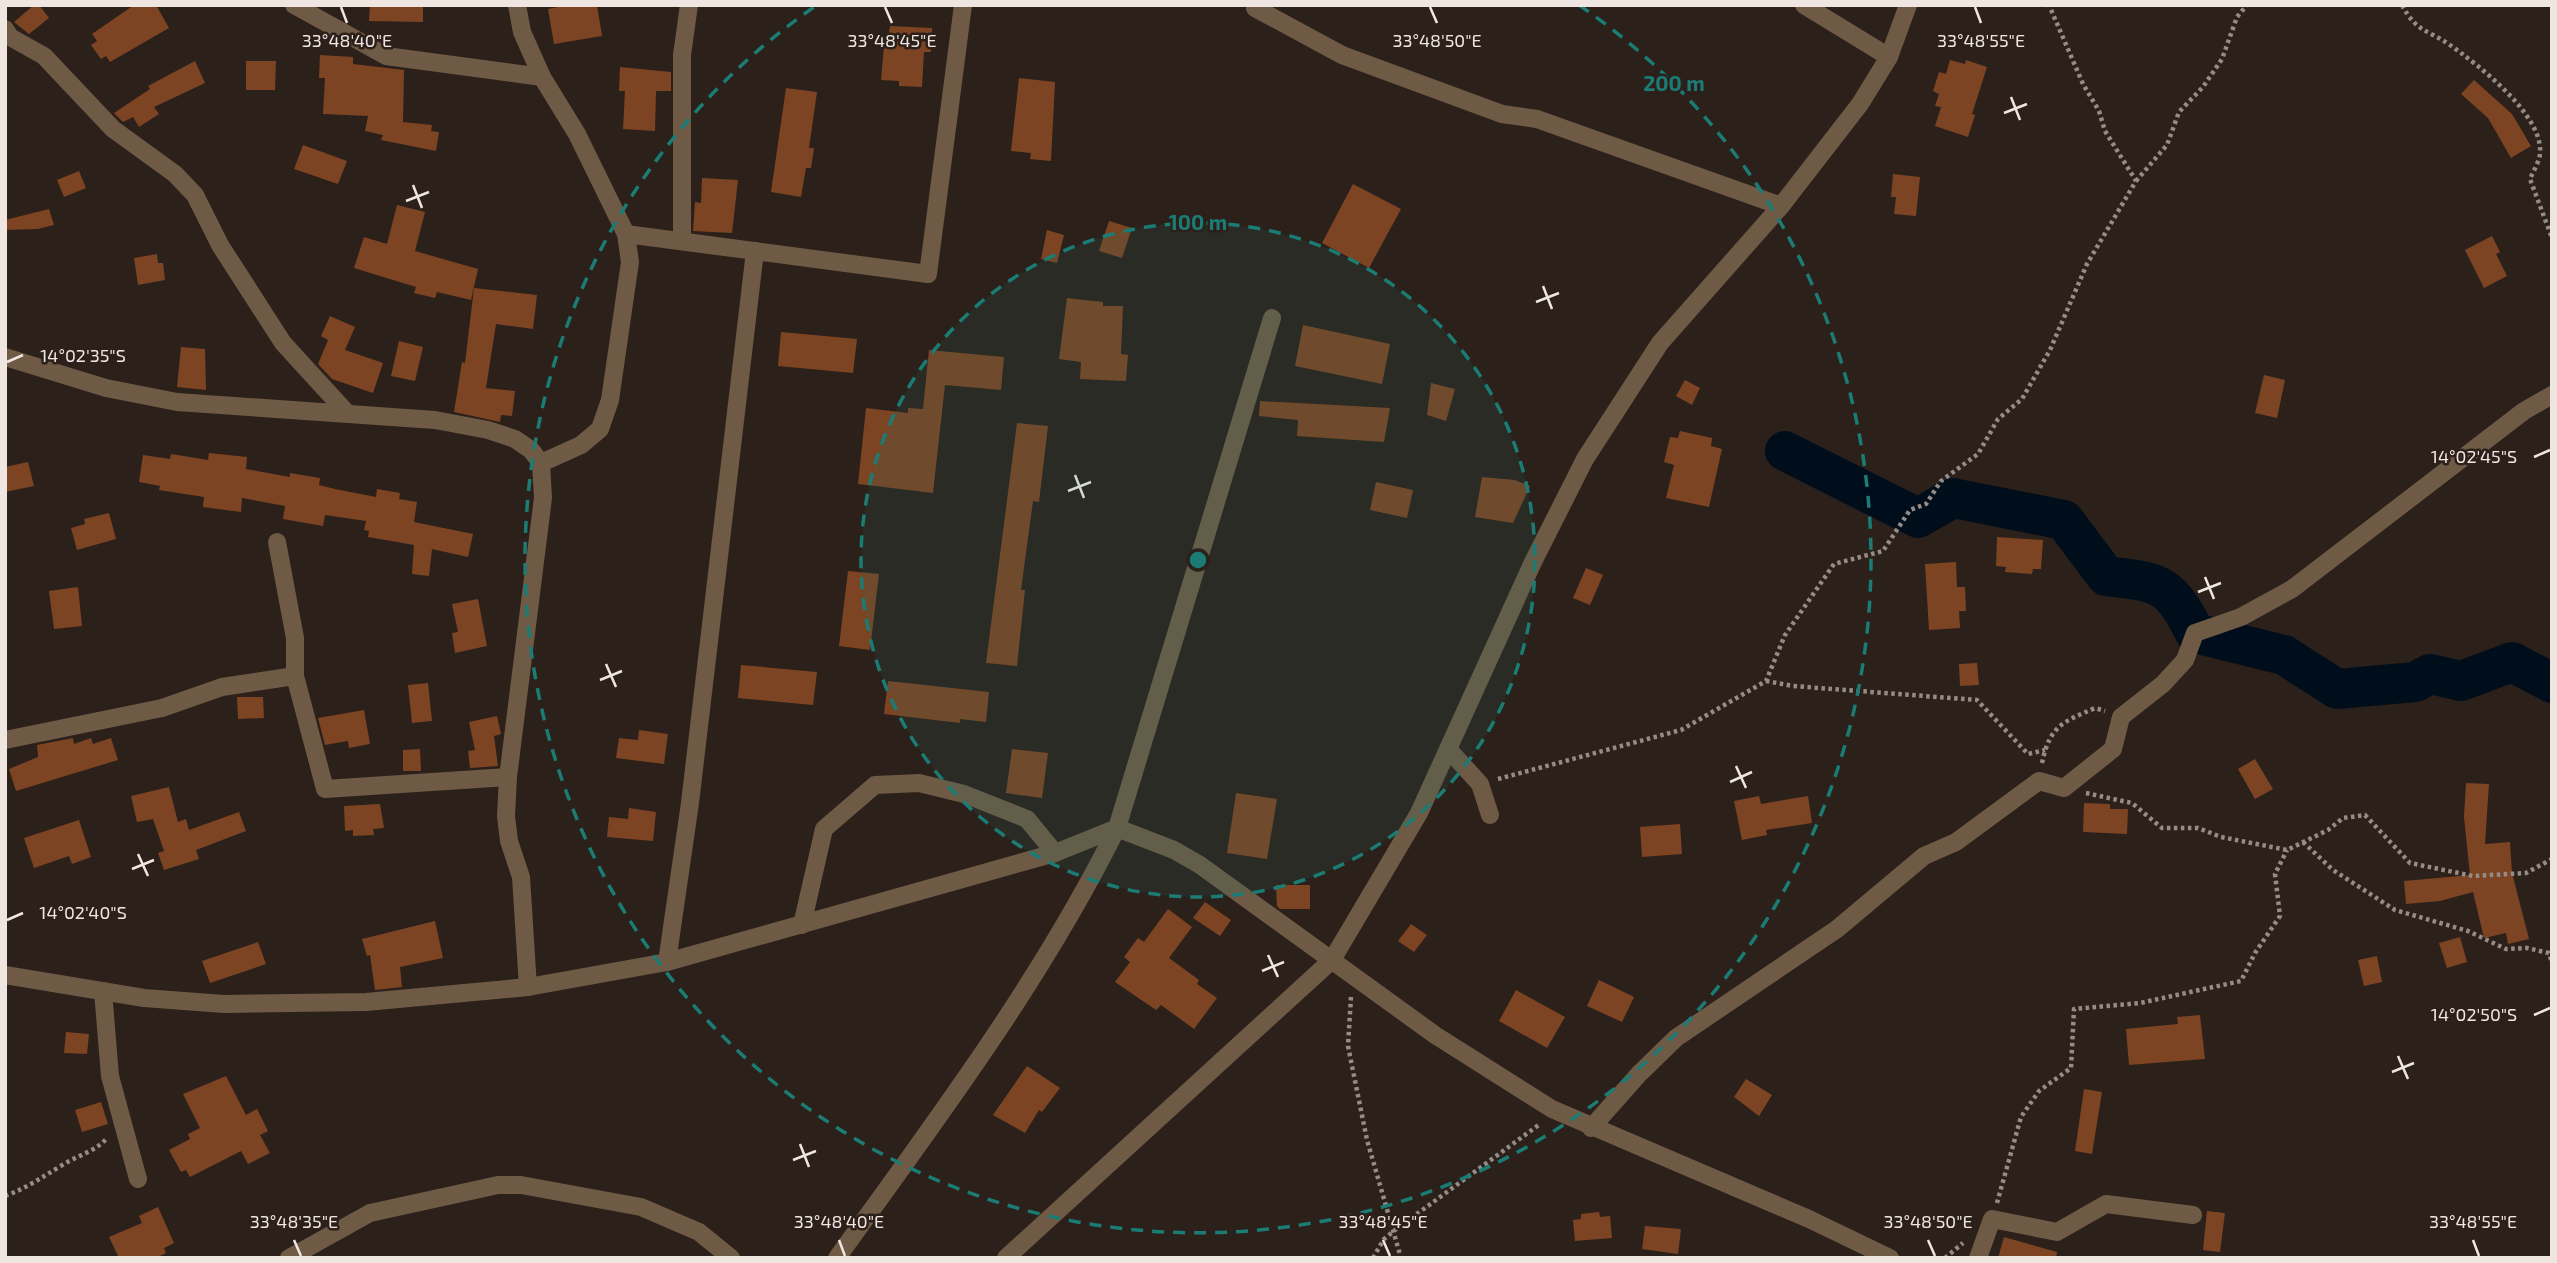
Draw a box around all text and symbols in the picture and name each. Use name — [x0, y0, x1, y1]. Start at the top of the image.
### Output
text: 33°48'40"E — [302, 29, 392, 51]
text: 33°48'45"E — [847, 29, 937, 51]
text: 33°48'50"E — [1392, 29, 1482, 51]
text: 33°48'55"E — [1937, 29, 2025, 51]
text: 200 m — [1643, 70, 1705, 95]
text: 100 m — [1169, 209, 1227, 234]
text: 14°02'35"S — [40, 344, 126, 366]
text: 14°02'45"S — [2431, 445, 2517, 467]
centre of rings — [1186, 548, 1210, 572]
text: 14°02'40"S — [39, 901, 127, 923]
text: 14°02'50"S — [2431, 1003, 2517, 1025]
text: 33°48'35"E — [250, 1210, 338, 1232]
text: 33°48'40"E — [794, 1210, 884, 1232]
text: 33°48'45"E — [1338, 1210, 1428, 1232]
text: 33°48'50"E — [1883, 1210, 1973, 1232]
text: 33°48'55"E — [2429, 1210, 2517, 1232]

